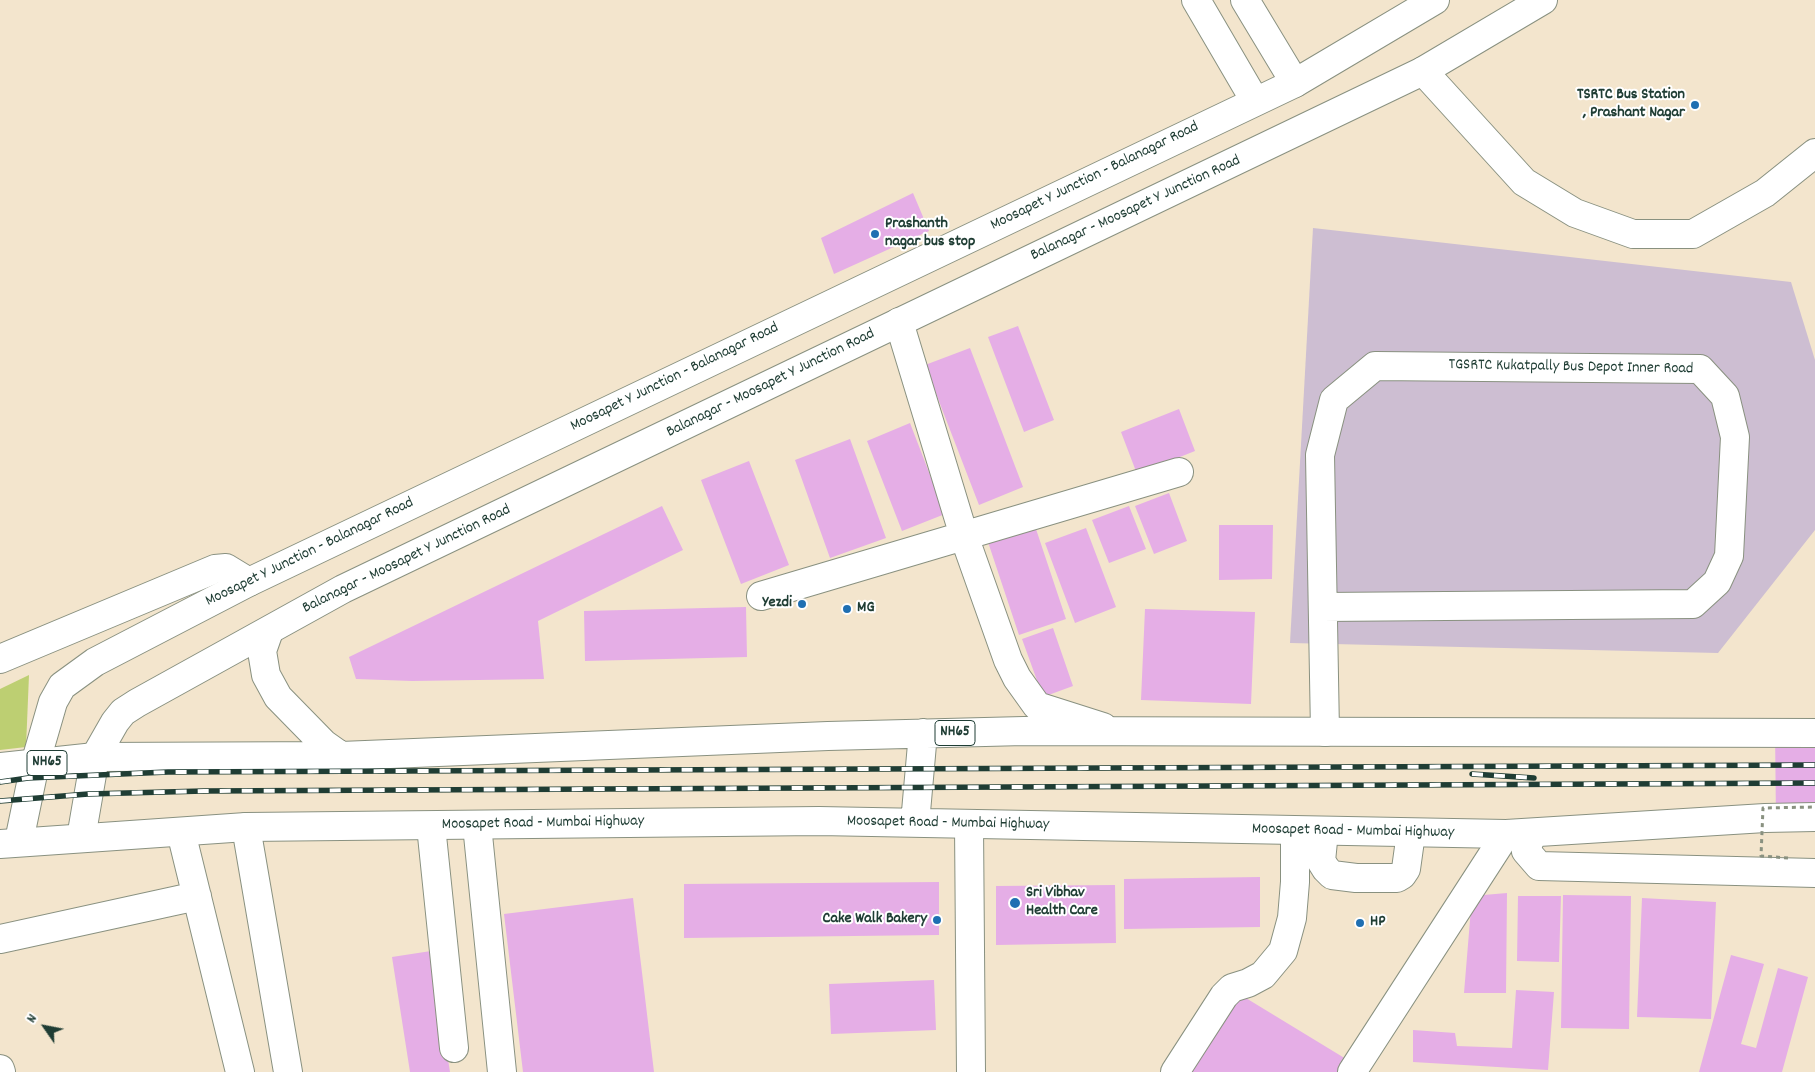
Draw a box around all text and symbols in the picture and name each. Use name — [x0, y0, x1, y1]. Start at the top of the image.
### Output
place label: TSRTC Bus Station , Prashant Nagar — [1577, 86, 1685, 124]
marker: TSRTC Bus Station , Prashant Nagar — [1689, 99, 1701, 111]
street label: Moosapet Y Junction - Balanagar Road — [988, 118, 1202, 236]
street label: Balanagar - Moosapet Y Junction Road — [1028, 152, 1244, 266]
place label: Prashanth nagar bus stop — [885, 215, 975, 253]
marker: Prashanth nagar bus stop — [869, 228, 881, 240]
street label: Moosapet Y Junction - Balanagar Road — [568, 319, 782, 437]
street label: Balanagar - Moosapet Y Junction Road — [664, 325, 878, 443]
street label: TGSRTC Kukatpally Bus Depot Inner Road — [1448, 356, 1694, 380]
street label: Moosapet Y Junction - Balanagar Road — [203, 494, 417, 612]
street label: Balanagar - Moosapet Y Junction Road — [300, 501, 514, 619]
place label: Yezdi — [763, 594, 792, 614]
marker: Yezdi — [796, 598, 808, 610]
place label: MG — [857, 599, 874, 619]
marker: MG — [841, 603, 853, 615]
road number: NH65 — [935, 720, 975, 746]
road number: NH65 — [27, 750, 67, 776]
street label: Moosapet Road - Mumbai Highway — [442, 813, 644, 835]
street label: Moosapet Road - Mumbai Highway — [847, 813, 1049, 835]
street label: Moosapet Road - Mumbai Highway — [1252, 821, 1454, 843]
place label: Sri Vibhav Health Care — [1026, 884, 1098, 922]
marker: Sri Vibhav Health Care — [1008, 896, 1022, 910]
place label: Cake Walk Bakery — [823, 910, 927, 930]
place label: HP — [1370, 913, 1385, 933]
marker: Cake Walk Bakery — [931, 914, 943, 926]
marker: HP — [1354, 917, 1366, 929]
north arrow — [20, 1002, 70, 1052]
text: N — [22, 1010, 43, 1027]

